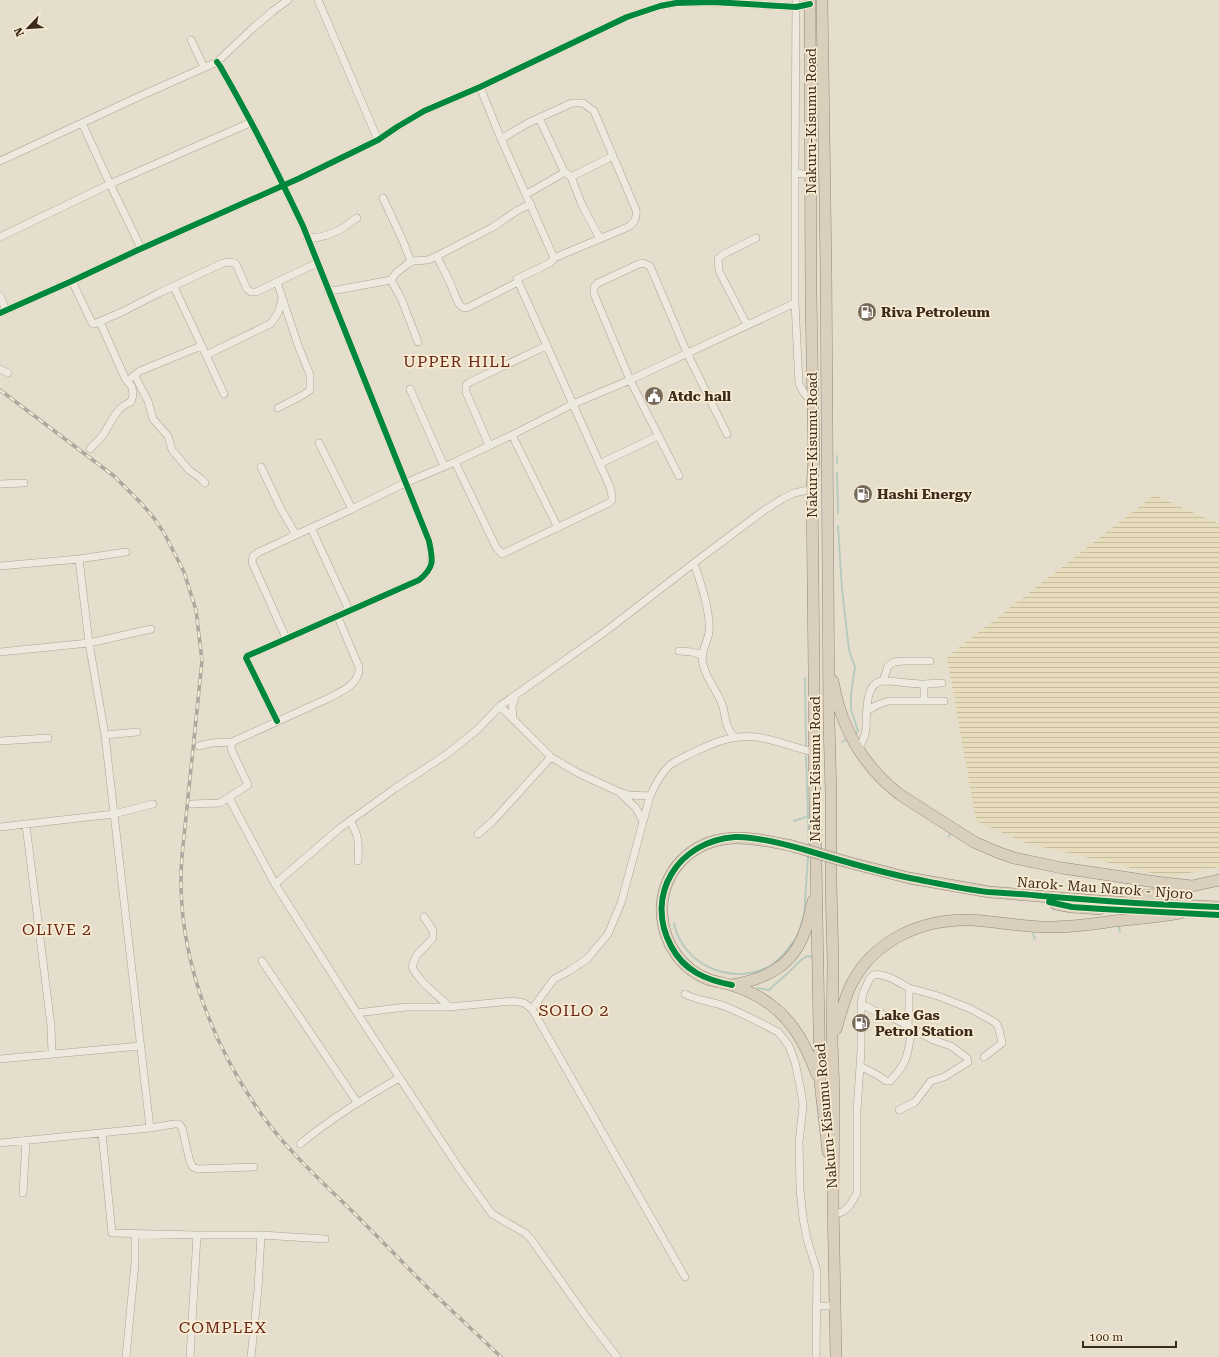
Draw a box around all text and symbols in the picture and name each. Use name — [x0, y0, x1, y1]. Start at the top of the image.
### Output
north arrow — [8, 8, 48, 48]
text: N — [11, 25, 27, 39]
street label: Nakuru-Kisumu Road — [803, 48, 819, 194]
fuel station icon: Riva Petroleum — [856, 301, 878, 323]
place label: Riva Petroleum — [881, 304, 990, 320]
district label: UPPER HILL — [403, 352, 511, 371]
street label: Nakuru-Kisumu Road — [804, 372, 820, 518]
public building icon: Atdc hall — [643, 385, 665, 407]
place label: Atdc hall — [668, 388, 732, 404]
fuel station icon: Hashi Energy — [852, 483, 874, 505]
place label: Hashi Energy — [877, 486, 973, 502]
street label: Nakuru-Kisumu Road — [807, 696, 823, 842]
street label: Narok- Mau Narok - Njoro — [1016, 874, 1194, 902]
district label: OLIVE 2 — [22, 920, 92, 939]
district label: SOILO 2 — [538, 1001, 610, 1020]
place label: Lake Gas Petrol Station — [875, 1007, 974, 1039]
fuel station icon: Lake Gas Petrol Station — [850, 1012, 872, 1034]
street label: Nakuru-Kisumu Road — [812, 1043, 840, 1189]
district label: COMPLEX — [179, 1318, 267, 1337]
scale bar — [1083, 1323, 1176, 1349]
text: 100 m — [1089, 1330, 1123, 1344]

